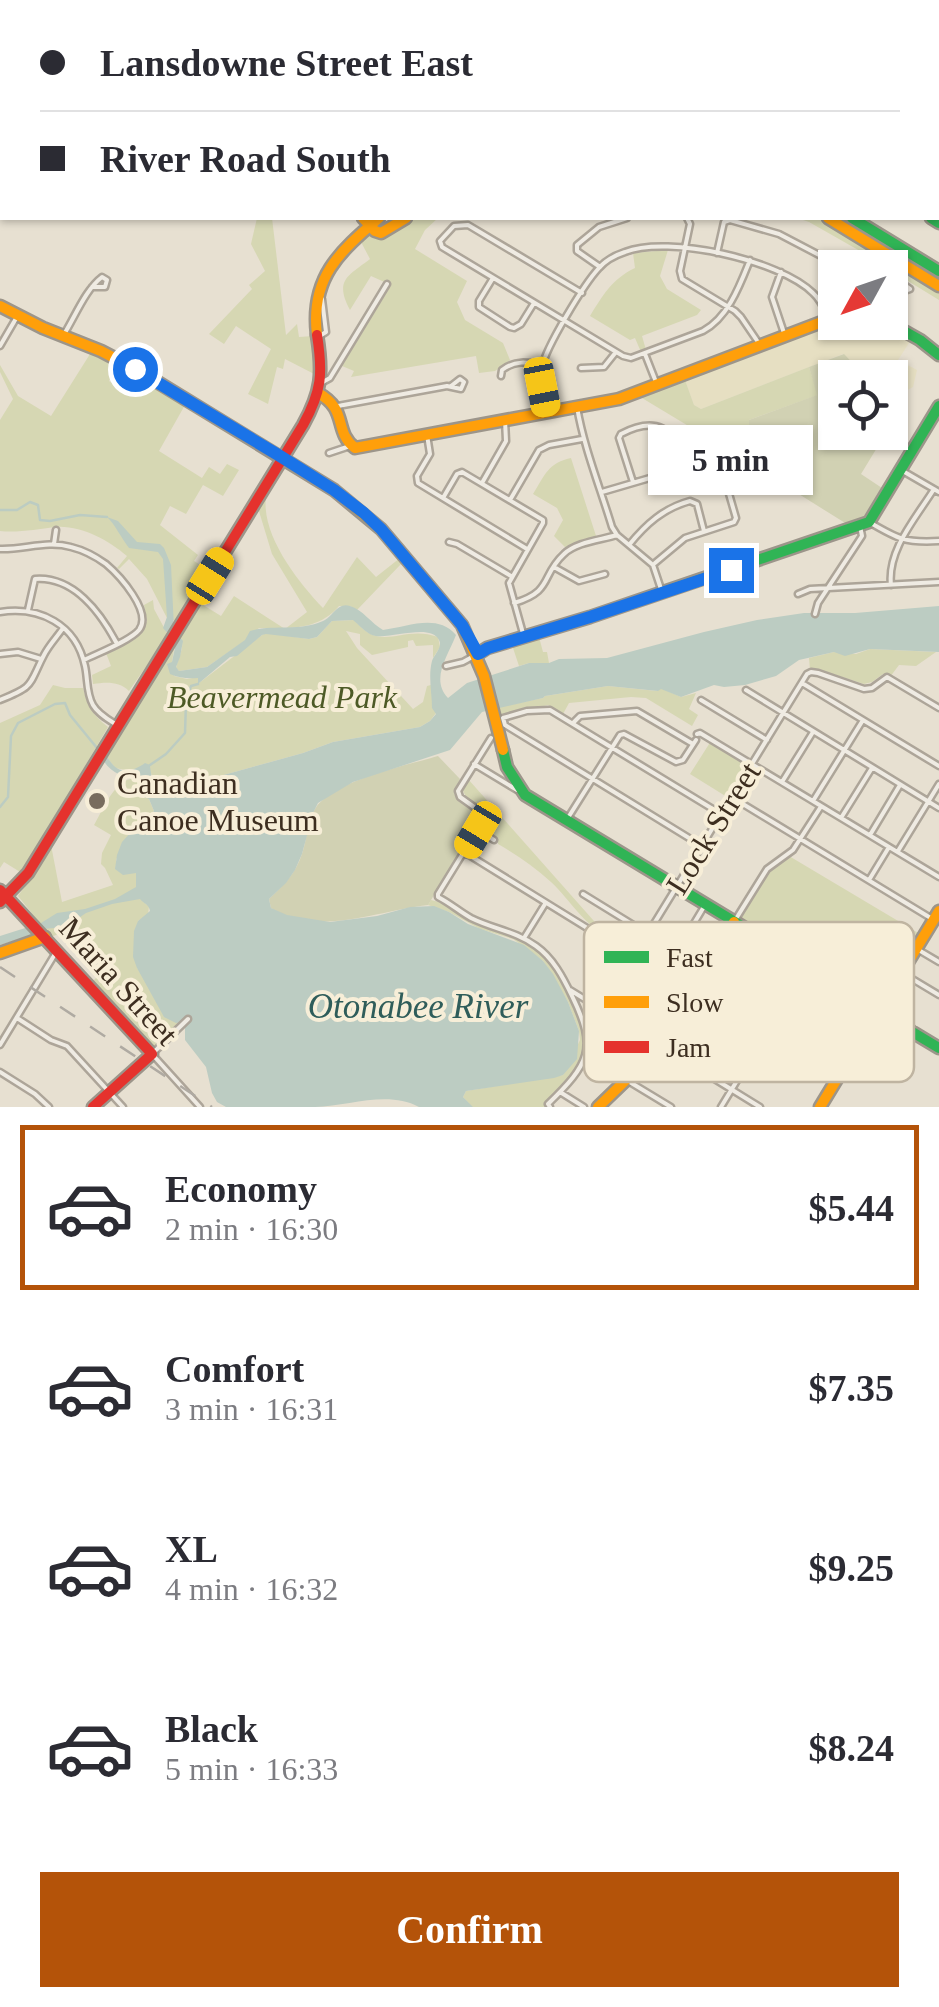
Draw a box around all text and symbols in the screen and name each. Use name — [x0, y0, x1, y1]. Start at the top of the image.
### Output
text: Lansdowne Street East — [100, 42, 473, 84]
text: River Road South — [100, 138, 391, 180]
north arrow — [818, 250, 908, 340]
map controls — [818, 250, 908, 450]
route start — [113, 347, 158, 392]
car — [522, 355, 562, 419]
button: locate — [818, 360, 908, 450]
callout: 5 min — [648, 425, 814, 495]
text: 5 min — [692, 442, 769, 478]
car — [181, 543, 239, 609]
route end — [709, 548, 754, 593]
park label: Beavermead Park — [167, 679, 398, 715]
street label: Lock Street — [658, 755, 768, 900]
place label: Canadian Canoe Museum — [117, 765, 319, 838]
marker: Canadian Canoe Museum — [86, 790, 108, 812]
car — [450, 797, 506, 863]
street label: Maria Street — [52, 910, 186, 1052]
legend — [584, 922, 914, 1082]
text: Fast — [666, 942, 713, 973]
water label: Otonabee River — [308, 987, 529, 1026]
text: Slow — [666, 987, 724, 1018]
text: Jam — [666, 1032, 711, 1063]
icon: car — [45, 1163, 135, 1253]
text: Economy — [165, 1168, 317, 1210]
text: $5.44 — [809, 1187, 894, 1229]
text: 2 min · 16:30 — [165, 1211, 338, 1247]
icon: car — [45, 1343, 135, 1433]
text: Comfort — [165, 1348, 304, 1390]
text: $7.35 — [809, 1367, 894, 1409]
text: 3 min · 16:31 — [165, 1391, 338, 1427]
icon: car — [45, 1523, 135, 1613]
text: XL — [165, 1528, 218, 1570]
text: $9.25 — [809, 1547, 894, 1589]
text: 4 min · 16:32 — [165, 1571, 338, 1607]
icon: car — [45, 1703, 135, 1793]
text: Black — [165, 1708, 258, 1750]
text: $8.24 — [809, 1727, 894, 1769]
text: 5 min · 16:33 — [165, 1751, 338, 1787]
button: Confirm — [40, 1872, 899, 1987]

